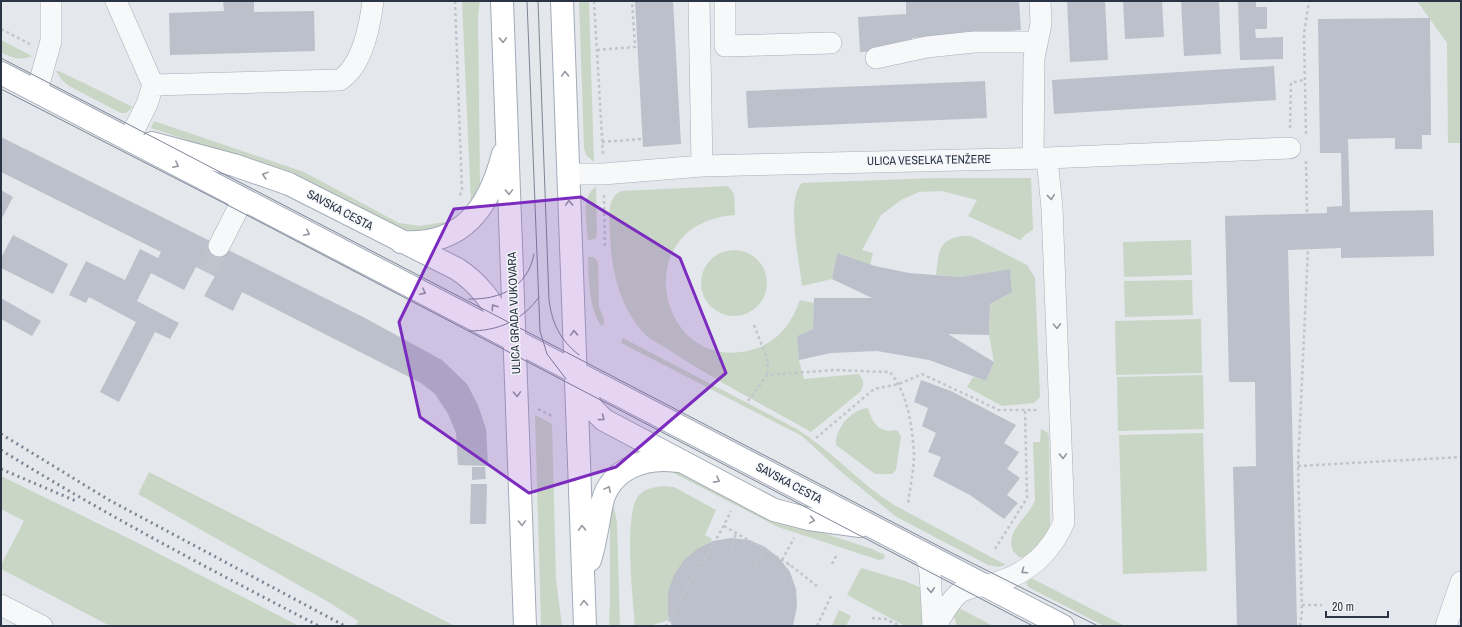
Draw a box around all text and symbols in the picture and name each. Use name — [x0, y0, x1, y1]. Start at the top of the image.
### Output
one-way arrow — [499, 37, 508, 43]
one-way arrow — [560, 71, 569, 77]
street label: ULICA VESELKA TENŽERE — [867, 151, 991, 169]
one-way arrow — [172, 160, 180, 167]
one-way arrow — [261, 171, 268, 180]
street label: SAVSKA CESTA — [304, 186, 376, 234]
one-way arrow — [505, 189, 514, 195]
one-way arrow — [1046, 193, 1055, 200]
one-way arrow — [565, 200, 574, 206]
one-way arrow — [303, 228, 311, 235]
street label: ULICA GRADA VUKOVARA — [504, 251, 524, 374]
one-way arrow — [419, 288, 426, 295]
one-way arrow — [492, 304, 499, 311]
one-way arrow — [1052, 323, 1061, 329]
one-way arrow — [570, 330, 578, 336]
one-way arrow — [513, 391, 521, 397]
one-way arrow — [597, 413, 604, 420]
one-way arrow — [1058, 453, 1067, 459]
street label: SAVSKA CESTA — [753, 459, 825, 507]
one-way arrow — [713, 475, 720, 483]
one-way arrow — [604, 486, 611, 493]
one-way arrow — [809, 515, 815, 523]
one-way arrow — [517, 520, 526, 526]
one-way arrow — [577, 525, 586, 531]
one-way arrow — [1021, 566, 1028, 574]
one-way arrow — [927, 587, 936, 593]
scale bar — [1326, 593, 1388, 619]
text: 20 m — [1332, 599, 1354, 615]
one-way arrow — [580, 600, 589, 606]

